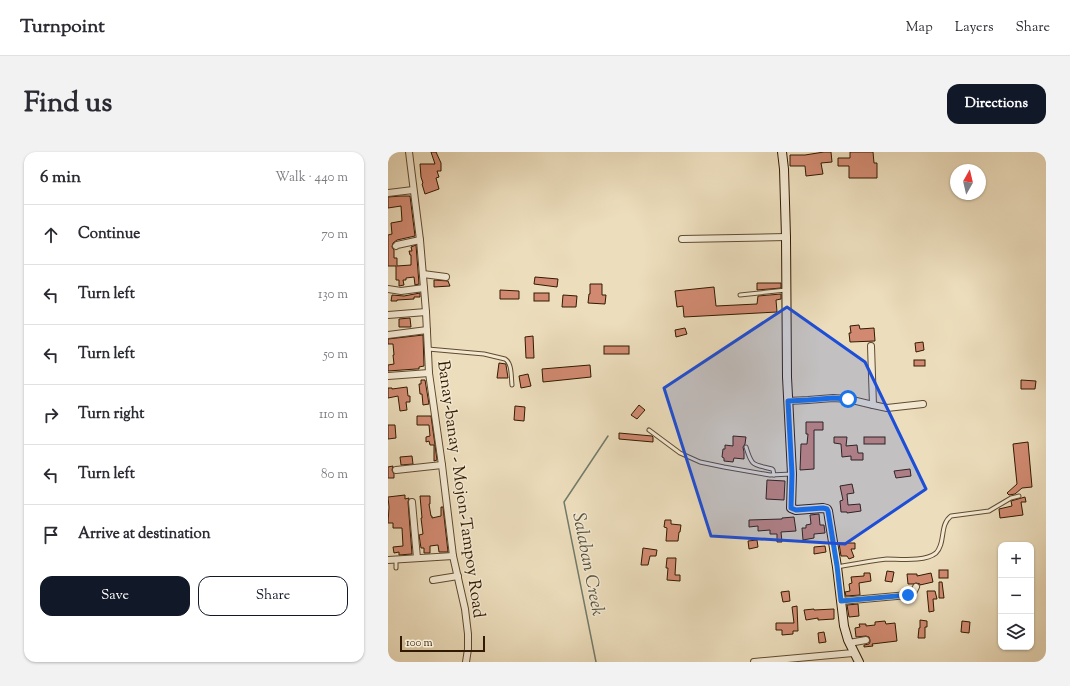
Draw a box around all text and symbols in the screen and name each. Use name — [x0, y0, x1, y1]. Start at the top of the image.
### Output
text: Turnpoint — [20, 14, 105, 41]
text: Map — [906, 18, 933, 38]
text: Layers — [955, 18, 993, 38]
text: Share — [1015, 18, 1050, 38]
text: Find us — [24, 84, 112, 124]
button: Directions — [947, 84, 1046, 124]
north arrow — [950, 164, 986, 200]
text: 6 min — [40, 166, 81, 190]
text: Walk · 440 m — [275, 169, 348, 187]
icon: ahead — [40, 224, 62, 246]
text: Continue — [78, 224, 140, 245]
text: 70 m — [321, 226, 348, 244]
icon: left — [40, 284, 62, 306]
text: Turn left — [78, 284, 135, 305]
text: 130 m — [318, 286, 348, 304]
icon: left — [40, 344, 62, 366]
text: Turn left — [78, 344, 135, 365]
text: 50 m — [323, 346, 348, 364]
street label: Banay-banay - Mojon-Tampoy Road — [430, 359, 490, 620]
route start — [839, 390, 857, 408]
icon: right — [40, 404, 62, 426]
text: Turn right — [78, 404, 144, 425]
text: 110 m — [319, 406, 348, 424]
icon: left — [40, 464, 62, 486]
text: Turn left — [78, 464, 135, 485]
text: 80 m — [321, 466, 348, 484]
water label: Salaban Creek — [564, 511, 610, 618]
icon: arrive — [40, 524, 62, 546]
text: Arrive at destination — [78, 524, 211, 545]
map controls — [998, 542, 1034, 650]
button: + — [998, 542, 1034, 578]
button: Save — [40, 576, 190, 616]
button: Share — [198, 576, 348, 616]
button: − — [998, 578, 1034, 614]
route end — [899, 586, 917, 604]
button: layers — [998, 614, 1034, 650]
scale bar — [400, 634, 485, 653]
text: 100 m — [406, 635, 433, 651]

